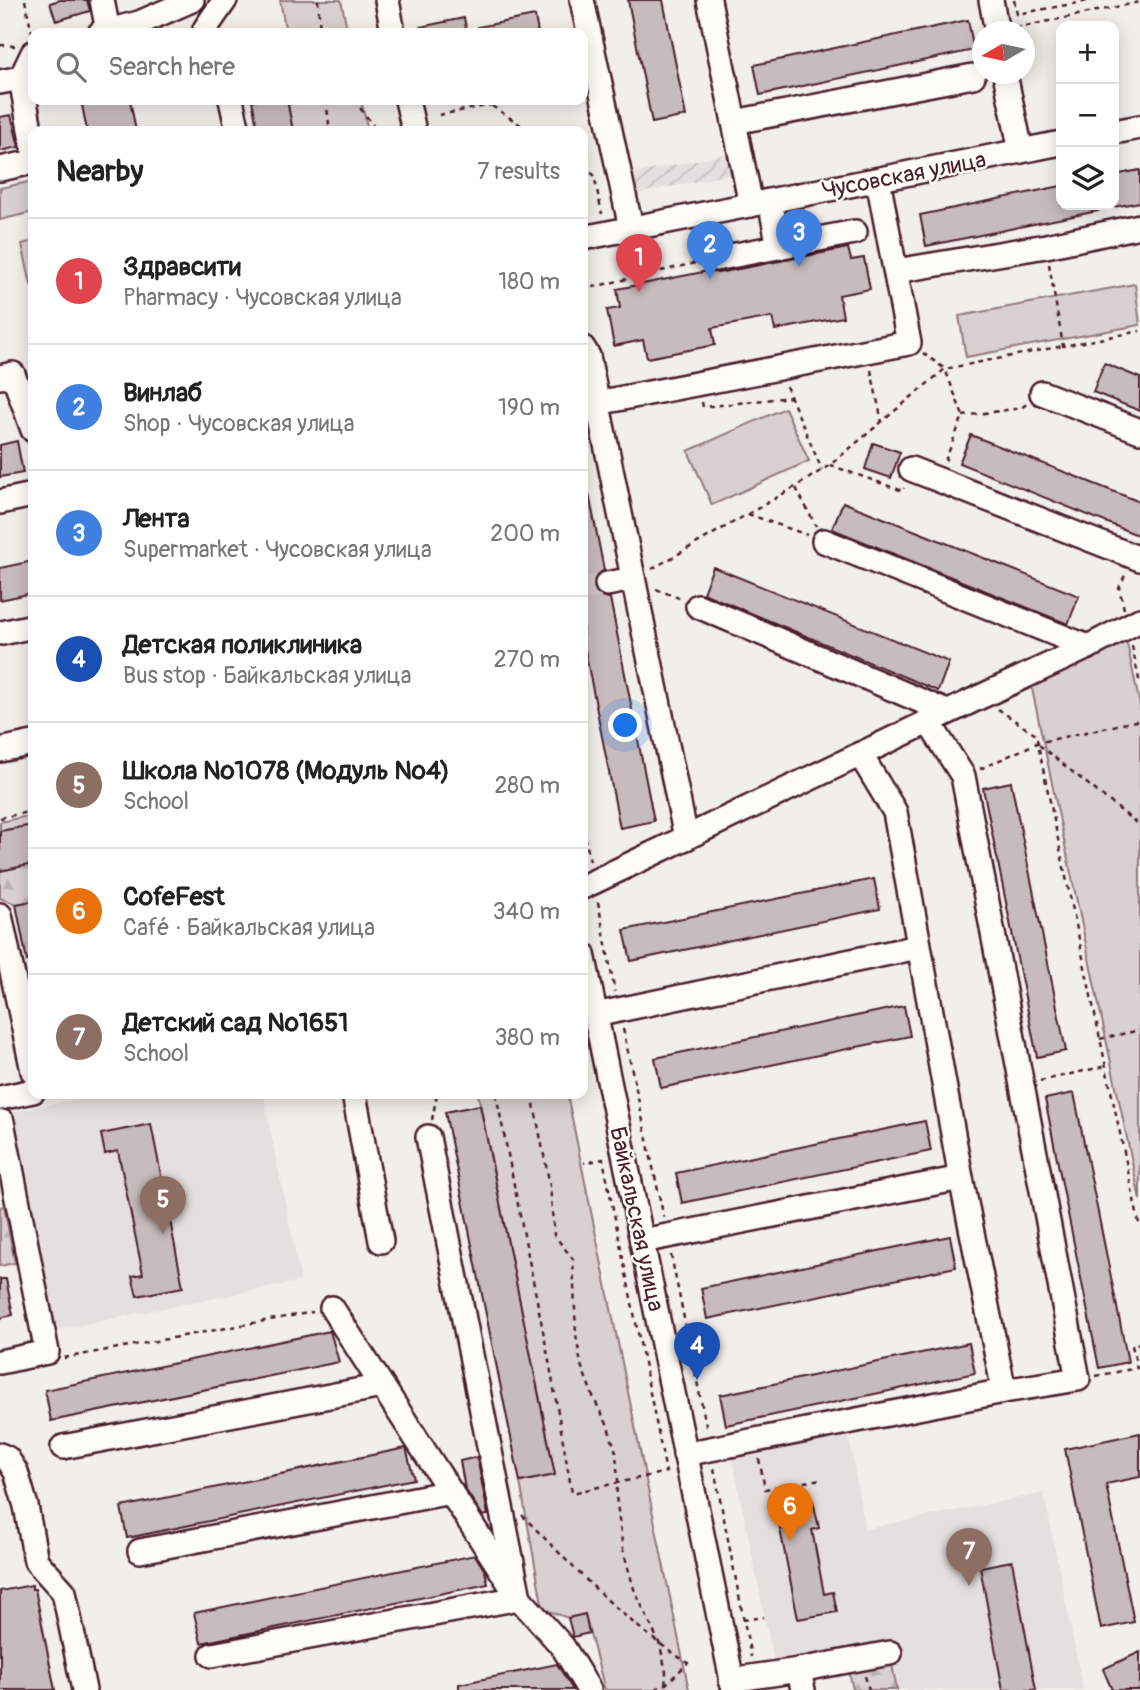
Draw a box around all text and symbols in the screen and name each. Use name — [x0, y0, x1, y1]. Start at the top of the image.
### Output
north arrow — [972, 21, 1035, 84]
map controls — [1056, 21, 1119, 210]
button: + — [1056, 21, 1119, 84]
search box — [28, 28, 588, 105]
icon: search — [52, 48, 90, 86]
text: Search here — [108, 51, 235, 83]
button: − — [1056, 84, 1119, 147]
street label: Чусовская улица — [820, 145, 988, 205]
button: layers — [1056, 147, 1119, 210]
text: Nearby — [56, 153, 143, 190]
text: 7 results — [477, 157, 560, 186]
pin: 3 — [776, 209, 822, 267]
pin: 2 — [687, 221, 733, 279]
pin: 1 — [616, 234, 662, 292]
text: Здравсити — [123, 251, 241, 283]
text: 1 — [75, 267, 84, 296]
text: 180 m — [498, 267, 560, 296]
text: Pharmacy · Чусовская улица — [123, 283, 402, 312]
text: Винлаб — [123, 377, 202, 409]
text: 2 — [73, 393, 85, 422]
text: 190 m — [498, 393, 560, 422]
text: Shop · Чусовская улица — [123, 409, 354, 438]
text: Лента — [123, 503, 190, 535]
text: 3 — [73, 519, 85, 548]
text: 200 m — [490, 519, 560, 548]
text: Supermarket · Чусовская улица — [123, 535, 432, 564]
text: Детская поликлиника — [123, 629, 362, 661]
text: 4 — [72, 645, 86, 674]
text: 270 m — [494, 645, 560, 674]
text: Bus stop · Байкальская улица — [123, 661, 411, 690]
your location — [608, 708, 642, 742]
text: Школа №1078 (Модуль №4) — [123, 755, 450, 787]
text: 5 — [73, 771, 85, 800]
text: 280 m — [494, 771, 560, 800]
text: School — [123, 787, 189, 816]
text: CofeFest — [123, 881, 225, 913]
text: 6 — [72, 897, 86, 926]
text: 340 m — [493, 897, 560, 926]
text: Café · Байкальская улица — [123, 913, 375, 942]
text: Детский сад №1651 — [123, 1007, 348, 1039]
text: 7 — [73, 1023, 85, 1052]
text: 380 m — [494, 1023, 560, 1052]
text: School — [123, 1039, 189, 1068]
street label: Байкальская улица — [603, 1124, 671, 1314]
pin: 5 — [140, 1176, 186, 1234]
pin: 4 — [674, 1322, 720, 1380]
pin: 6 — [767, 1483, 813, 1541]
pin: 7 — [946, 1528, 992, 1586]

